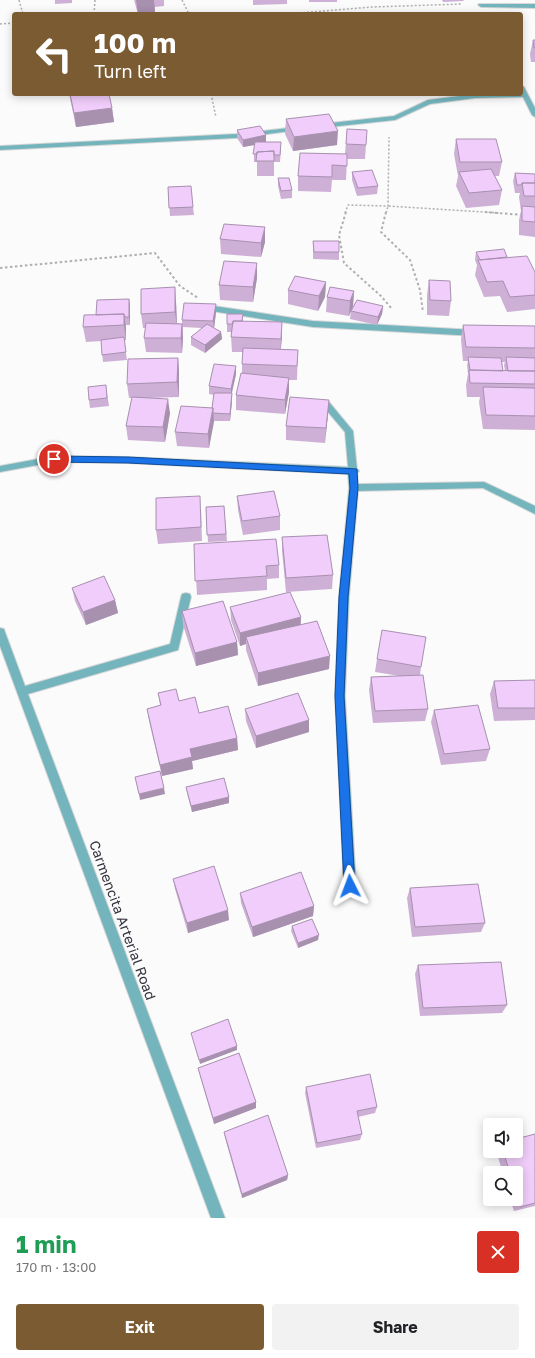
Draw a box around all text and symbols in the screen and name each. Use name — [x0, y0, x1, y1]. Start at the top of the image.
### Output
text: 100 m — [94, 26, 176, 59]
icon: left — [28, 28, 80, 80]
text: Turn left — [94, 60, 167, 82]
pin — [37, 442, 71, 476]
icon: arrive — [43, 448, 65, 470]
street label: Carmencita Arterial Road — [86, 838, 160, 1002]
position arrow — [329, 865, 371, 907]
map controls — [483, 1118, 523, 1206]
button: sound — [483, 1118, 523, 1158]
button: search — [483, 1166, 523, 1206]
text: 1 min — [16, 1229, 76, 1258]
button: close — [477, 1231, 519, 1273]
text: 170 m · 13:00 — [16, 1259, 96, 1275]
button: Exit — [16, 1304, 264, 1350]
button: Share — [272, 1304, 519, 1350]

